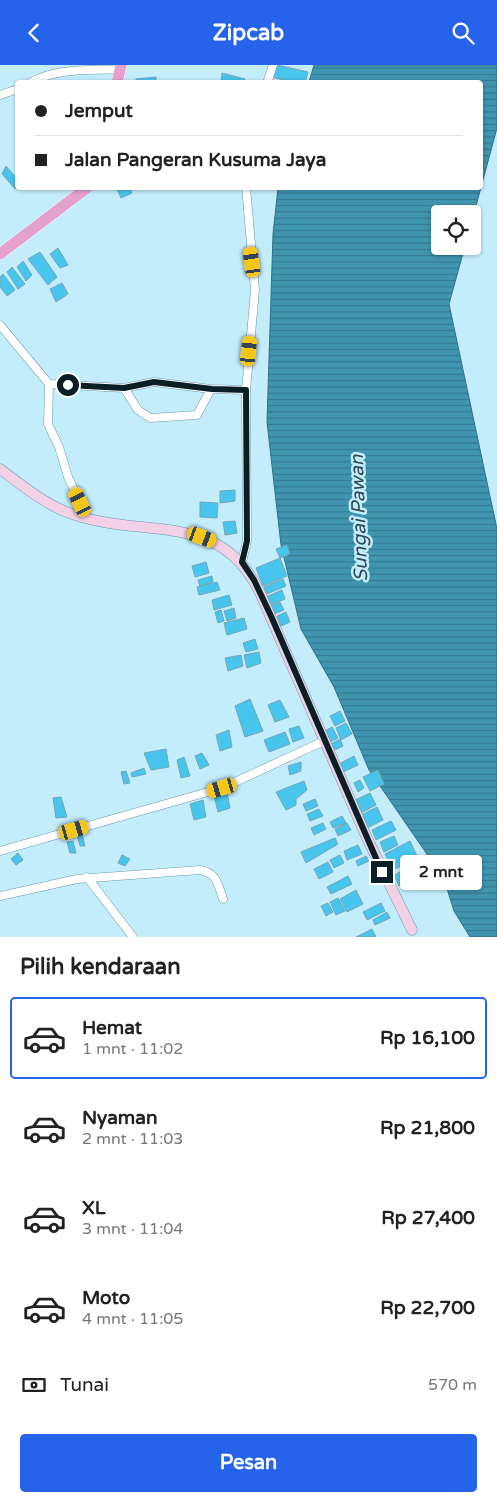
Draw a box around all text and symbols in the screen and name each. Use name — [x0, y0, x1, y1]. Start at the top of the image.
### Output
icon: back — [20, 19, 48, 47]
icon: search — [449, 19, 477, 47]
text: Zipcab — [213, 20, 284, 46]
text: Jemput — [65, 100, 133, 122]
text: Jalan Pangeran Kusuma Jaya — [65, 149, 326, 171]
map controls — [431, 205, 481, 255]
button: locate — [431, 205, 481, 255]
car — [242, 246, 261, 278]
car — [239, 335, 258, 367]
route start — [57, 374, 79, 396]
water label: Sungai Pawan — [346, 454, 372, 582]
car — [66, 485, 93, 519]
car — [185, 525, 218, 549]
car — [205, 777, 238, 799]
car — [57, 819, 90, 841]
callout: 2 mnt — [400, 855, 482, 889]
route end — [371, 861, 393, 883]
text: 2 mnt — [419, 862, 463, 882]
text: Pilih kendaraan — [20, 954, 181, 980]
icon: car — [22, 1016, 67, 1061]
text: Hemat — [82, 1017, 142, 1039]
text: Rp 16,100 — [380, 1027, 475, 1049]
text: 1 mnt · 11:02 — [82, 1039, 183, 1059]
icon: car — [22, 1106, 67, 1151]
text: Nyaman — [82, 1107, 158, 1129]
text: Rp 21,800 — [380, 1117, 475, 1139]
text: 2 mnt · 11:03 — [82, 1129, 183, 1149]
icon: car — [22, 1196, 67, 1241]
text: XL — [82, 1197, 106, 1219]
text: Rp 27,400 — [381, 1207, 475, 1229]
text: 3 mnt · 11:04 — [82, 1219, 183, 1239]
icon: car — [22, 1286, 67, 1331]
text: Moto — [82, 1287, 130, 1309]
text: Rp 22,700 — [380, 1297, 475, 1319]
text: 4 mnt · 11:05 — [82, 1309, 183, 1329]
icon: cash — [20, 1371, 48, 1399]
text: Tunai — [60, 1374, 109, 1396]
text: 570 m — [428, 1375, 477, 1395]
button: Pesan — [20, 1434, 477, 1492]

